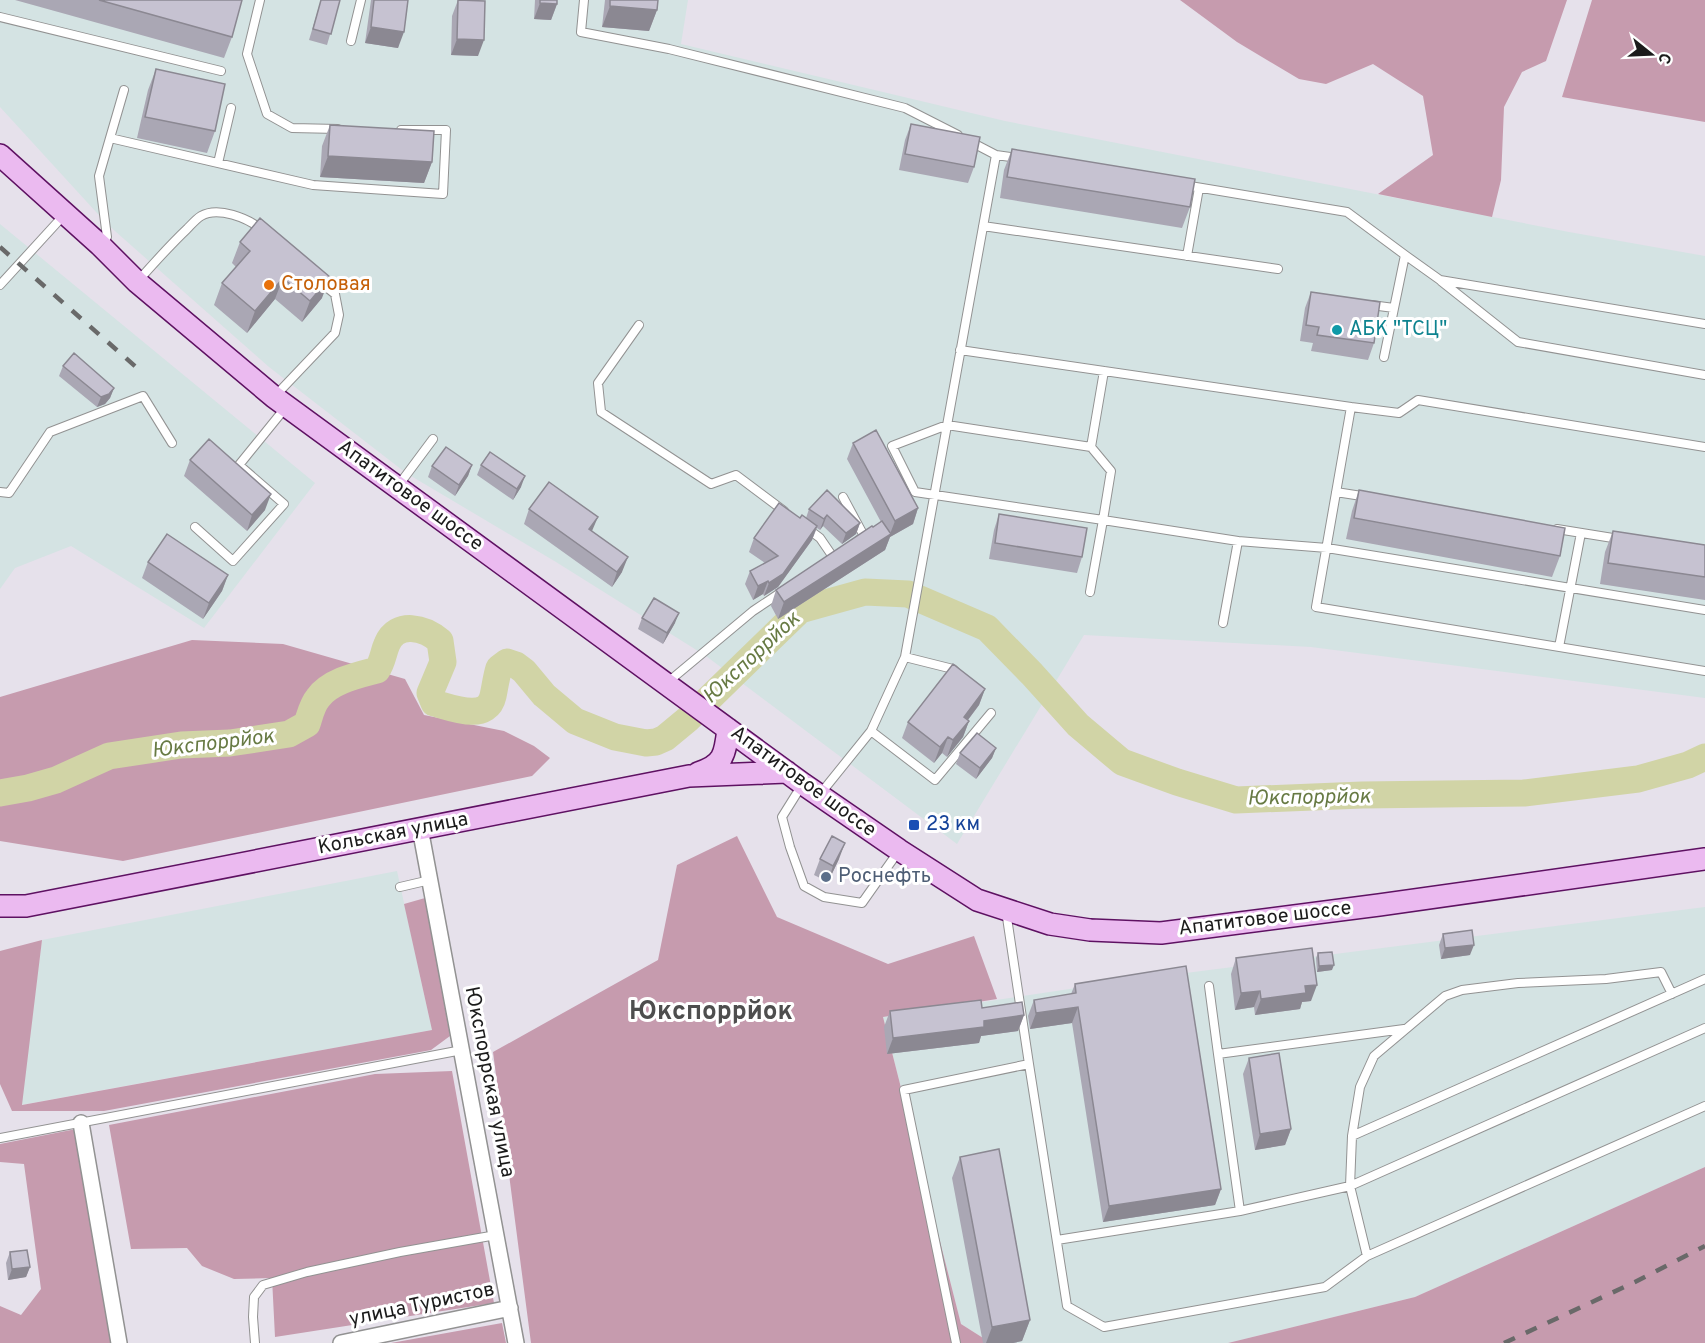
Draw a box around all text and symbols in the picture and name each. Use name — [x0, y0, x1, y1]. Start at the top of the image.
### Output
north arrow — [1621, 24, 1681, 84]
text: С — [1652, 50, 1674, 66]
place label: Столовая — [281, 272, 371, 298]
marker: Столовая — [262, 278, 276, 292]
place label: АБК "ТСЦ" — [1349, 317, 1447, 343]
marker: АБК "ТСЦ" — [1330, 323, 1344, 337]
street label: Апатитовое шоссе — [332, 434, 488, 558]
water label: Юкспоррйок — [698, 605, 807, 710]
street label: Апатитовое шоссе — [725, 720, 881, 844]
water label: Юкспоррйок — [150, 723, 277, 765]
water label: Юкспоррйок — [1247, 783, 1372, 813]
street label: Кольская улица — [316, 807, 470, 861]
place label: 23 км — [926, 812, 980, 838]
marker: 23 км — [907, 818, 921, 832]
place label: Роснефть — [838, 864, 931, 890]
marker: Роснефть — [819, 870, 833, 884]
street label: Апатитовое шоссе — [1177, 895, 1353, 943]
street label: Юкспоррская улица — [458, 984, 520, 1180]
district label: Юкспоррйок — [629, 996, 793, 1029]
street label: улица Туристов — [347, 1277, 497, 1333]

